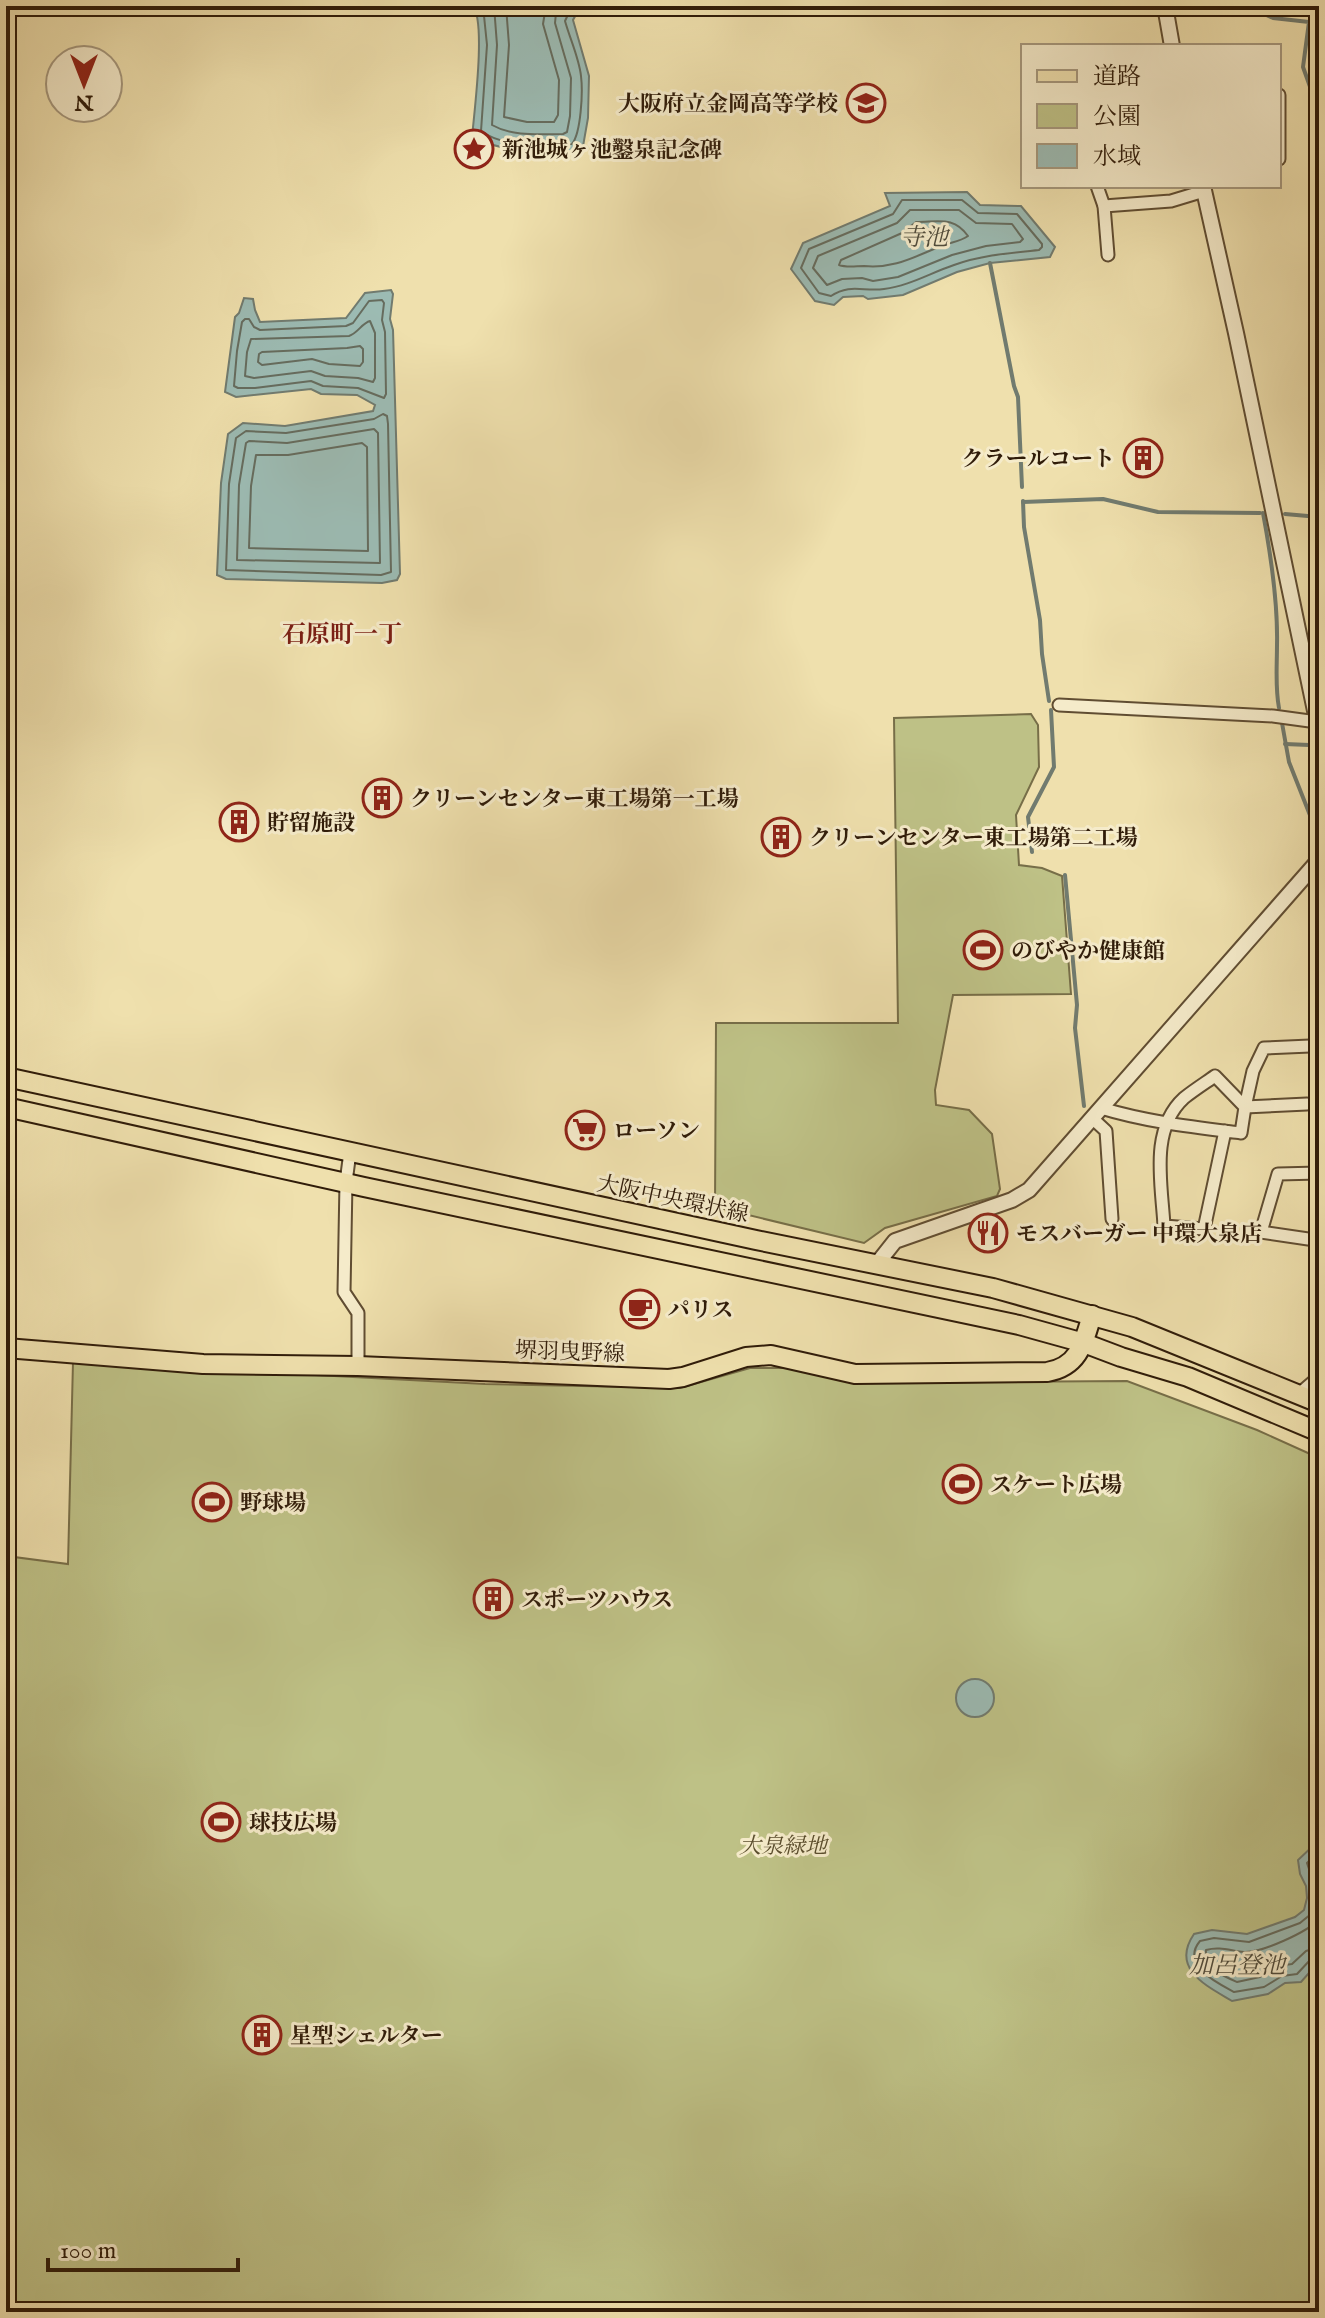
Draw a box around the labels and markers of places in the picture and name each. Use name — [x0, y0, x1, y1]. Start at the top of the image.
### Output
school or university icon: 大阪府立金岡高等学校 — [845, 82, 887, 124]
place label: 大阪府立金岡高等学校 — [618, 91, 838, 119]
place icon: 新池城ヶ池鑿泉記念碑 — [453, 128, 495, 170]
place label: 新池城ヶ池鑿泉記念碑 — [502, 137, 722, 165]
building icon: クラールコート — [1122, 437, 1164, 479]
place label: クラールコート — [961, 446, 1115, 474]
building icon: クリーンセンター東工場第一工場 — [361, 777, 403, 819]
place label: クリーンセンター東工場第一工場 — [410, 786, 739, 814]
building icon: 貯留施設 — [218, 801, 260, 843]
place label: 貯留施設 — [267, 810, 355, 838]
building icon: クリーンセンター東工場第二工場 — [760, 816, 802, 858]
place label: クリーンセンター東工場第二工場 — [809, 825, 1138, 853]
sports icon: のびやか健康館 — [962, 929, 1004, 971]
place label: のびやか健康館 — [1011, 938, 1165, 966]
supermarket icon: ローソン — [564, 1109, 606, 1151]
place label: ローソン — [613, 1118, 700, 1146]
restaurant icon: モスバーガー 中環大泉店 — [967, 1212, 1009, 1254]
place label: モスバーガー 中環大泉店 — [1016, 1221, 1262, 1249]
cafe icon: パリス — [619, 1288, 661, 1330]
place label: パリス — [668, 1297, 734, 1325]
sports icon: スケート広場 — [941, 1463, 983, 1505]
place label: スケート広場 — [990, 1472, 1122, 1500]
sports icon: 野球場 — [191, 1481, 233, 1523]
place label: 野球場 — [240, 1490, 306, 1518]
building icon: スポーツハウス — [472, 1578, 514, 1620]
place label: スポーツハウス — [521, 1587, 673, 1615]
sports icon: 球技広場 — [200, 1801, 242, 1843]
place label: 球技広場 — [249, 1810, 337, 1838]
building icon: 星型シェルター — [241, 2014, 283, 2056]
place label: 星型シェルター — [290, 2023, 443, 2051]

